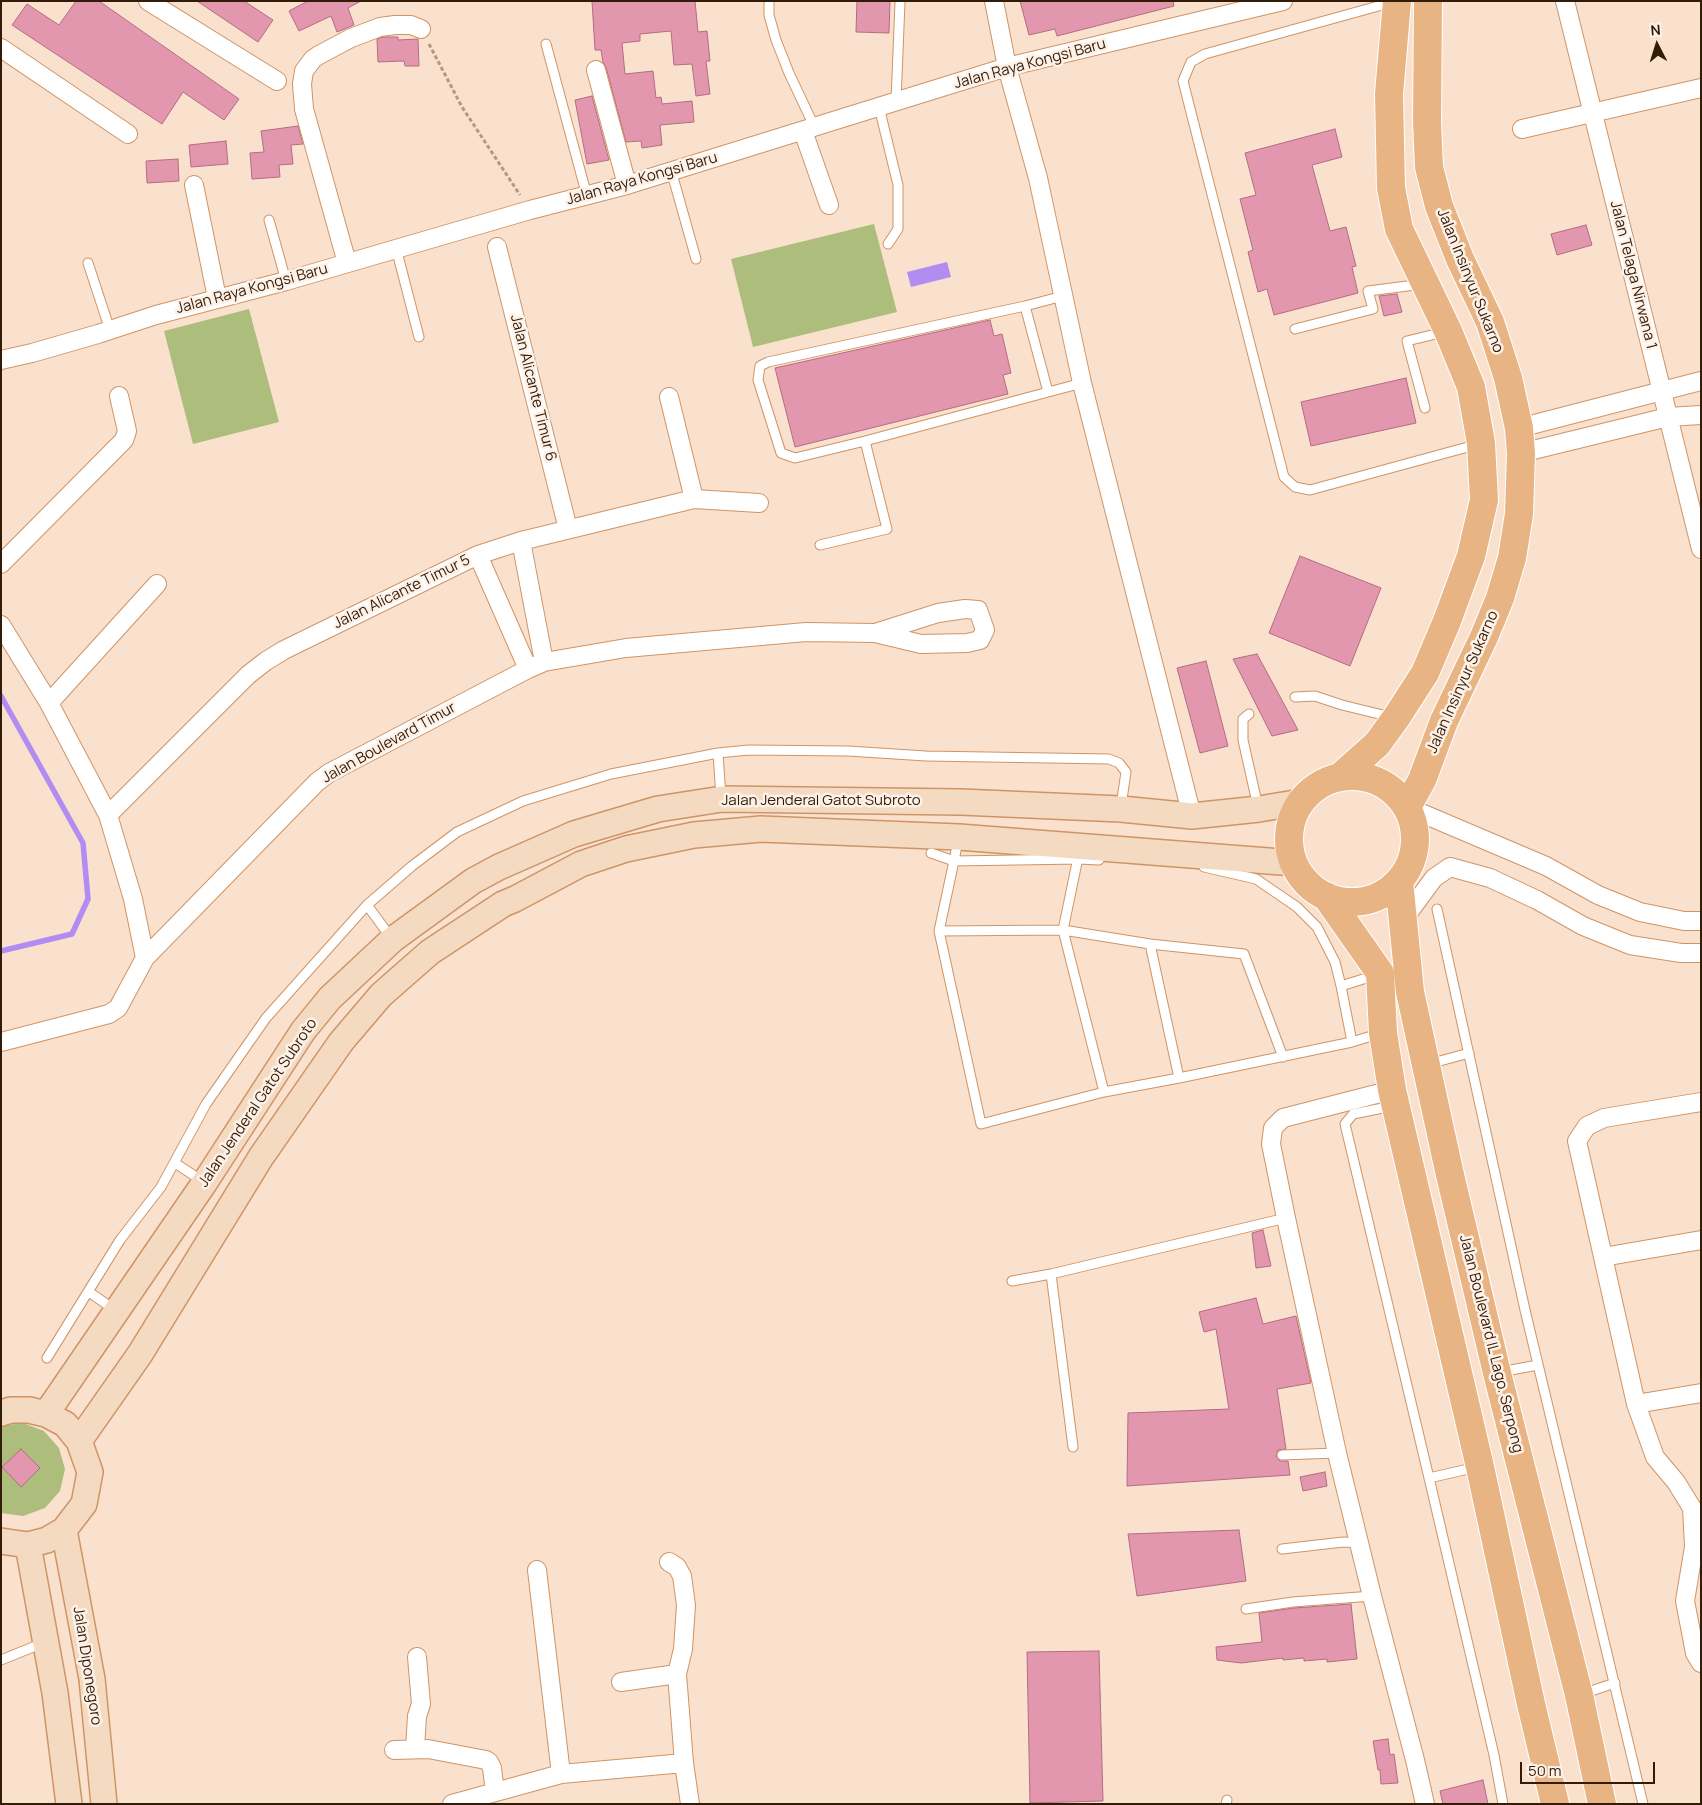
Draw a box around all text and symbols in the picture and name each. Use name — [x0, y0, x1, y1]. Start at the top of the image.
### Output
north arrow — [1632, 20, 1682, 70]
text: N — [1650, 20, 1661, 39]
street label: Jalan Raya Kongsi Baru — [952, 35, 1108, 93]
street label: Jalan Raya Kongsi Baru — [564, 149, 720, 209]
street label: Jalan Telaga Nirwana 1 — [1606, 199, 1660, 351]
street label: Jalan Insinyur Sukarno — [1433, 206, 1507, 356]
street label: Jalan Raya Kongsi Baru — [174, 260, 330, 318]
street label: Jalan Alicante Timur 6 — [506, 313, 560, 463]
street label: Jalan Alicante Timur 5 — [331, 551, 473, 633]
street label: Jalan Insinyur Sukarno — [1424, 608, 1502, 756]
street label: Jalan Boulevard Timur — [319, 699, 459, 787]
street label: Jalan Jenderal Gatot Subroto — [721, 792, 921, 810]
street label: Jalan Jenderal Gatot Subroto — [195, 1015, 321, 1191]
street label: Jalan Boulevard IL Lago. Serpong — [1455, 1233, 1527, 1455]
street label: Jalan Diponegoro — [69, 1605, 105, 1727]
scale bar — [1522, 1752, 1657, 1784]
text: 50 m — [1528, 1760, 1562, 1781]

